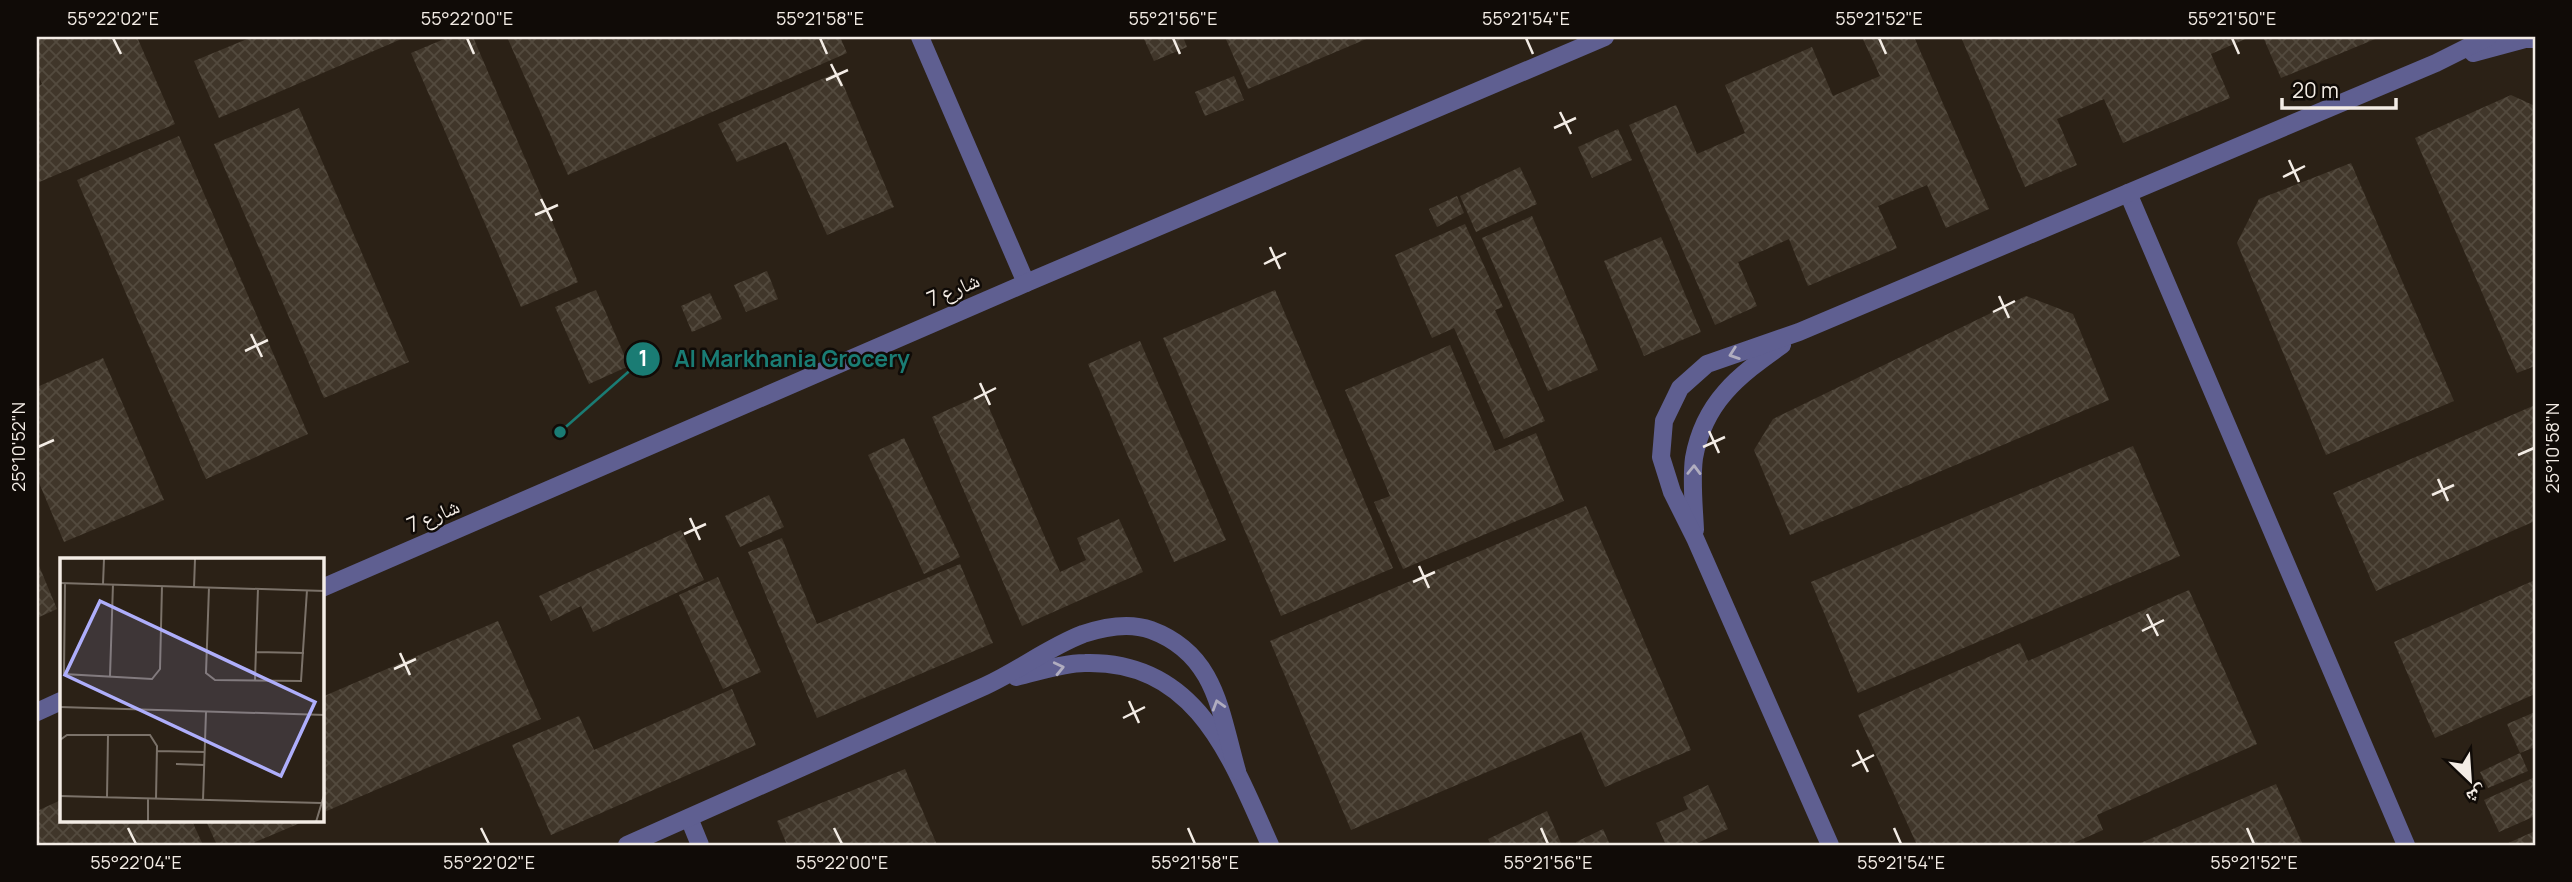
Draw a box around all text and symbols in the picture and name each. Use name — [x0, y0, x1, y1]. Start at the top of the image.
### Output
text: 55°22'02"E — [67, 6, 159, 30]
text: 55°22'00"E — [421, 6, 513, 30]
text: 55°21'58"E — [776, 6, 864, 30]
text: 55°21'56"E — [1129, 6, 1217, 30]
text: 55°21'54"E — [1482, 6, 1570, 30]
text: 55°21'52"E — [1835, 6, 1923, 30]
text: 55°21'50"E — [2188, 6, 2276, 30]
scale bar — [2282, 66, 2395, 110]
text: 20 m — [2292, 76, 2339, 104]
street label: شارع 7 — [922, 265, 984, 313]
callout: Al Markhania Grocery — [626, 337, 924, 381]
text: Al Markhania Grocery — [674, 342, 910, 374]
text: 1 — [638, 344, 648, 372]
one-way arrow — [1729, 346, 1741, 360]
text: 25°10'52"N — [6, 402, 30, 492]
text: 25°10'58"N — [2540, 403, 2564, 493]
one-way arrow — [1686, 464, 1702, 475]
street label: شارع 7 — [402, 491, 464, 539]
inset map — [60, 558, 324, 822]
one-way arrow — [1053, 661, 1065, 676]
one-way arrow — [1212, 700, 1227, 712]
north arrow — [2436, 746, 2506, 816]
text: ش — [2463, 779, 2492, 811]
text: 55°22'04"E — [90, 850, 182, 874]
text: 55°22'02"E — [443, 850, 535, 874]
text: 55°22'00"E — [796, 850, 888, 874]
text: 55°21'58"E — [1151, 850, 1239, 874]
text: 55°21'56"E — [1504, 850, 1592, 874]
text: 55°21'54"E — [1857, 850, 1945, 874]
text: 55°21'52"E — [2210, 850, 2298, 874]

